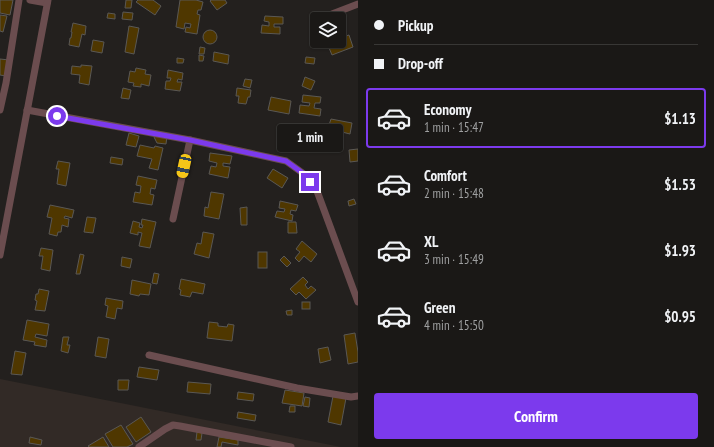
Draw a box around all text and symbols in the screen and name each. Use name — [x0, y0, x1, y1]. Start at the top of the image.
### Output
map controls — [310, 12, 346, 48]
button: layers — [310, 12, 346, 48]
text: Pickup — [398, 16, 433, 35]
text: Drop-off — [398, 54, 443, 73]
icon: car — [376, 100, 412, 136]
text: Economy — [424, 100, 472, 119]
route start — [48, 107, 66, 125]
text: $1.13 — [664, 109, 696, 128]
text: 1 min · 15:47 — [424, 119, 484, 136]
callout: 1 min — [277, 124, 343, 152]
text: 1 min — [297, 129, 323, 146]
car — [176, 153, 192, 179]
icon: car — [376, 166, 412, 202]
text: Comfort — [424, 166, 467, 185]
route end — [301, 173, 319, 191]
text: $1.53 — [664, 175, 696, 194]
text: 2 min · 15:48 — [424, 185, 484, 202]
icon: car — [376, 232, 412, 268]
text: XL — [424, 232, 438, 251]
text: $1.93 — [664, 241, 696, 260]
text: 3 min · 15:49 — [424, 251, 484, 268]
icon: car — [376, 298, 412, 334]
text: Green — [424, 298, 456, 317]
text: $0.95 — [664, 307, 696, 326]
text: 4 min · 15:50 — [424, 317, 484, 334]
button: Confirm — [374, 393, 698, 439]

